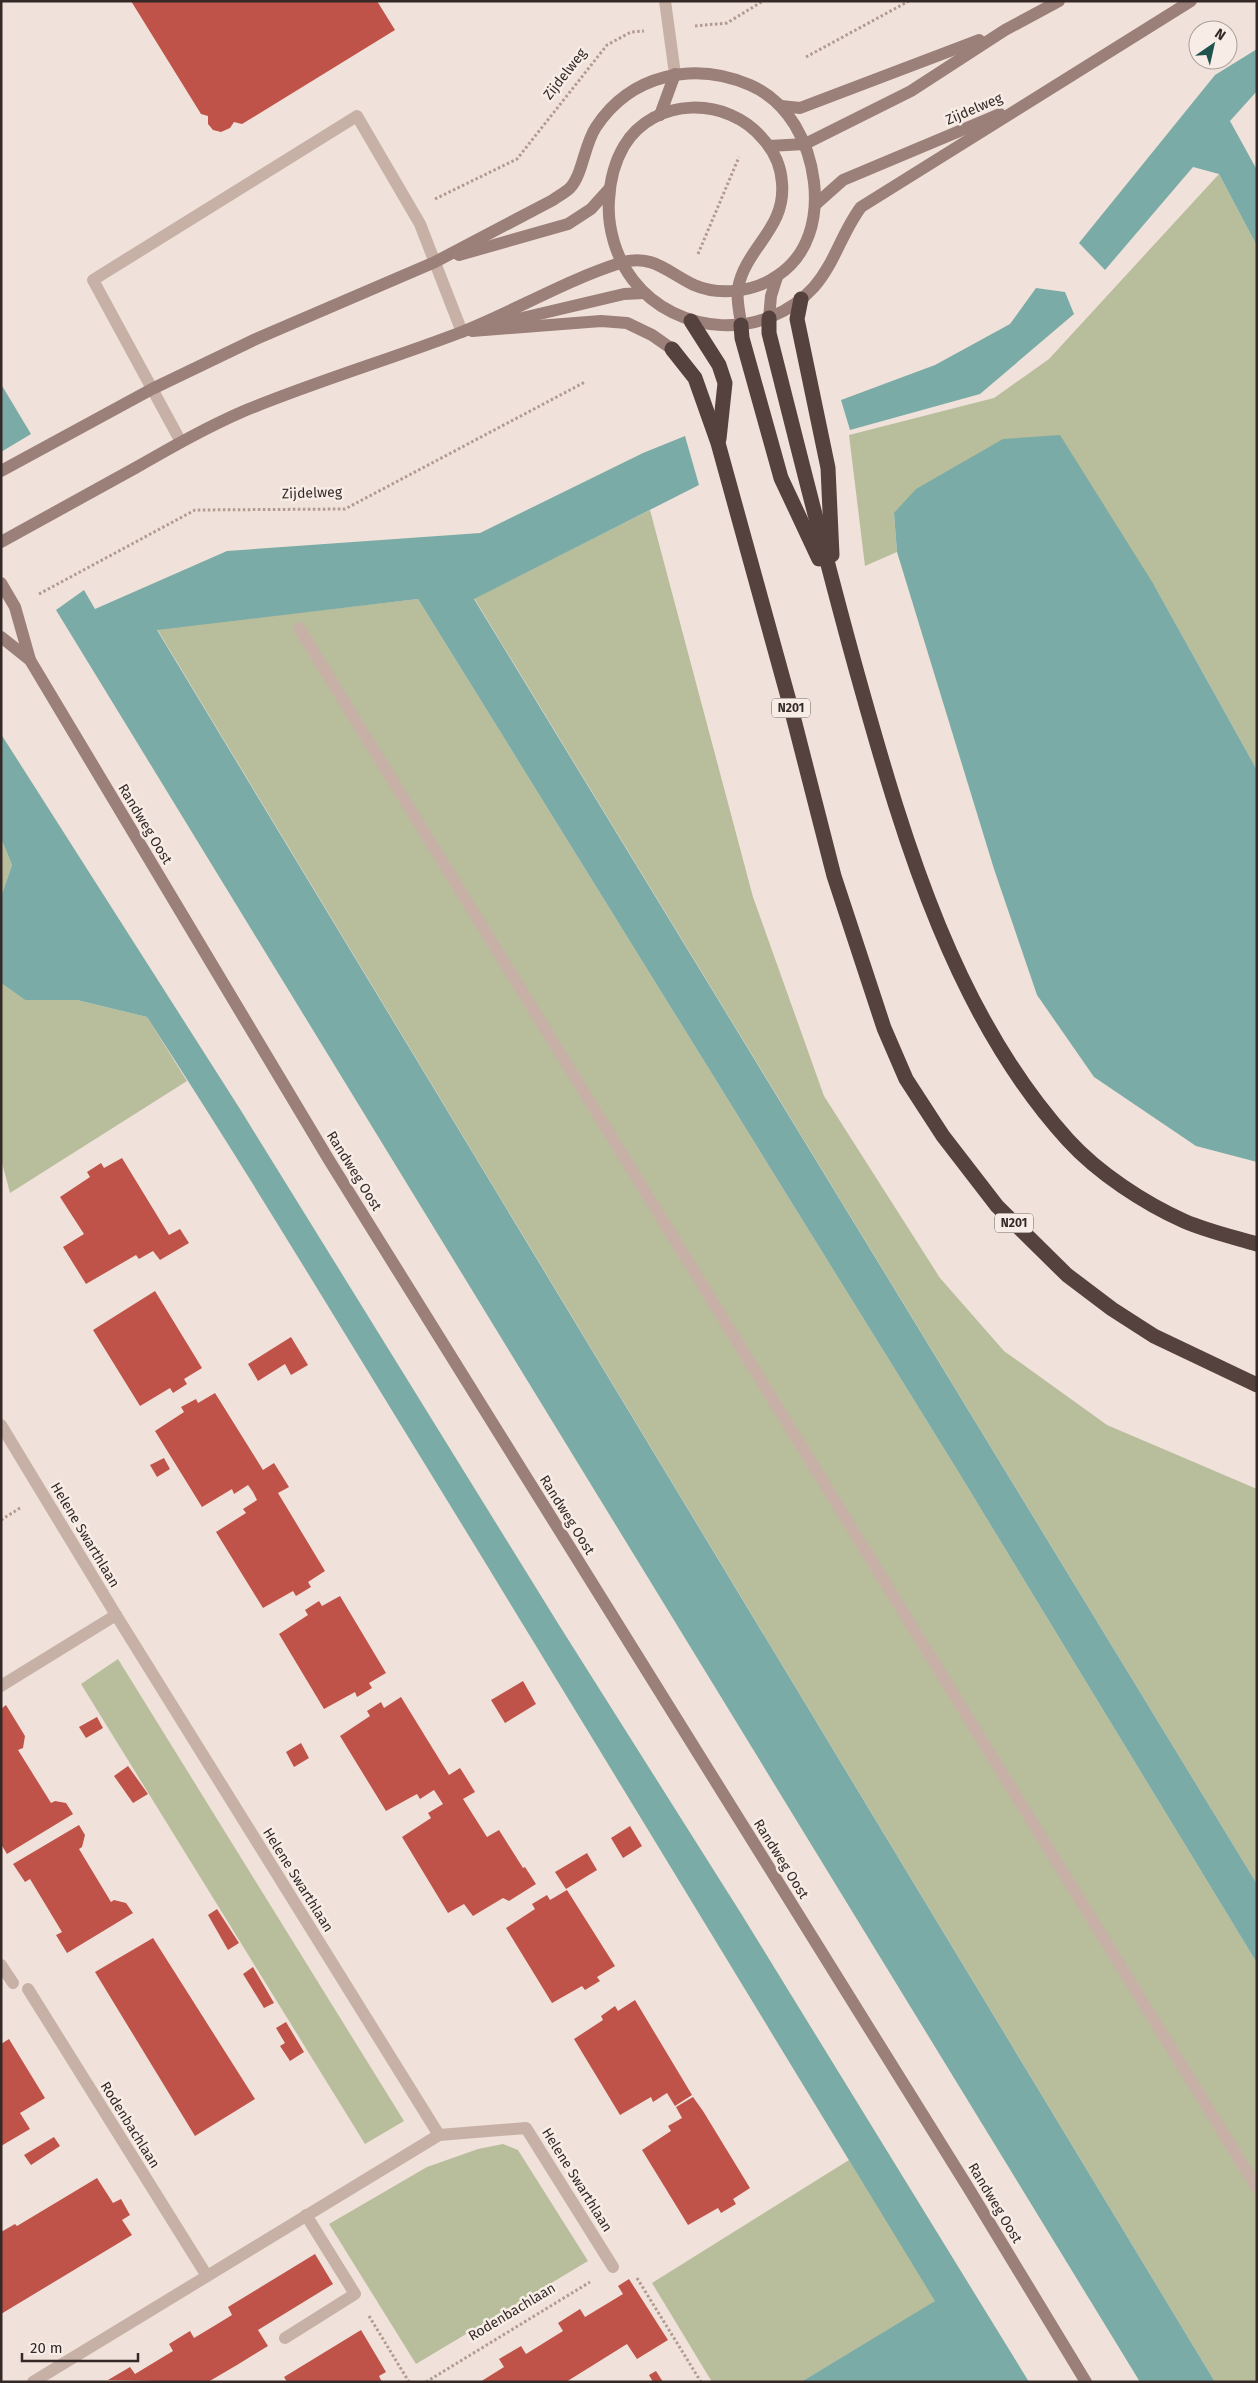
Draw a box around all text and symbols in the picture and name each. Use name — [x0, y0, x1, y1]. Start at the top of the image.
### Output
north arrow — [1188, 20, 1238, 70]
text: N — [1211, 25, 1229, 44]
street label: Zijdelweg — [540, 44, 591, 103]
street label: Zijdelweg — [943, 89, 1006, 129]
street label: Zijdelweg — [282, 483, 343, 503]
road number: N201 — [772, 698, 810, 718]
street label: Randweg Oost — [114, 781, 176, 868]
street label: Randweg Oost — [323, 1128, 386, 1215]
road number: N201 — [995, 1214, 1033, 1232]
street label: Randweg Oost — [536, 1472, 599, 1559]
street label: Helene Swarthlaan — [47, 1479, 123, 1591]
street label: Randweg Oost — [750, 1816, 813, 1903]
street label: Helene Swarthlaan — [259, 1825, 337, 1935]
street label: Rodenbachlaan — [97, 2079, 163, 2171]
street label: Helene Swarthlaan — [538, 2125, 616, 2235]
street label: Randweg Oost — [964, 2160, 1026, 2247]
street label: Rodenbachlaan — [465, 2279, 559, 2345]
scale bar — [22, 2330, 139, 2362]
text: 20 m — [30, 2339, 63, 2357]

